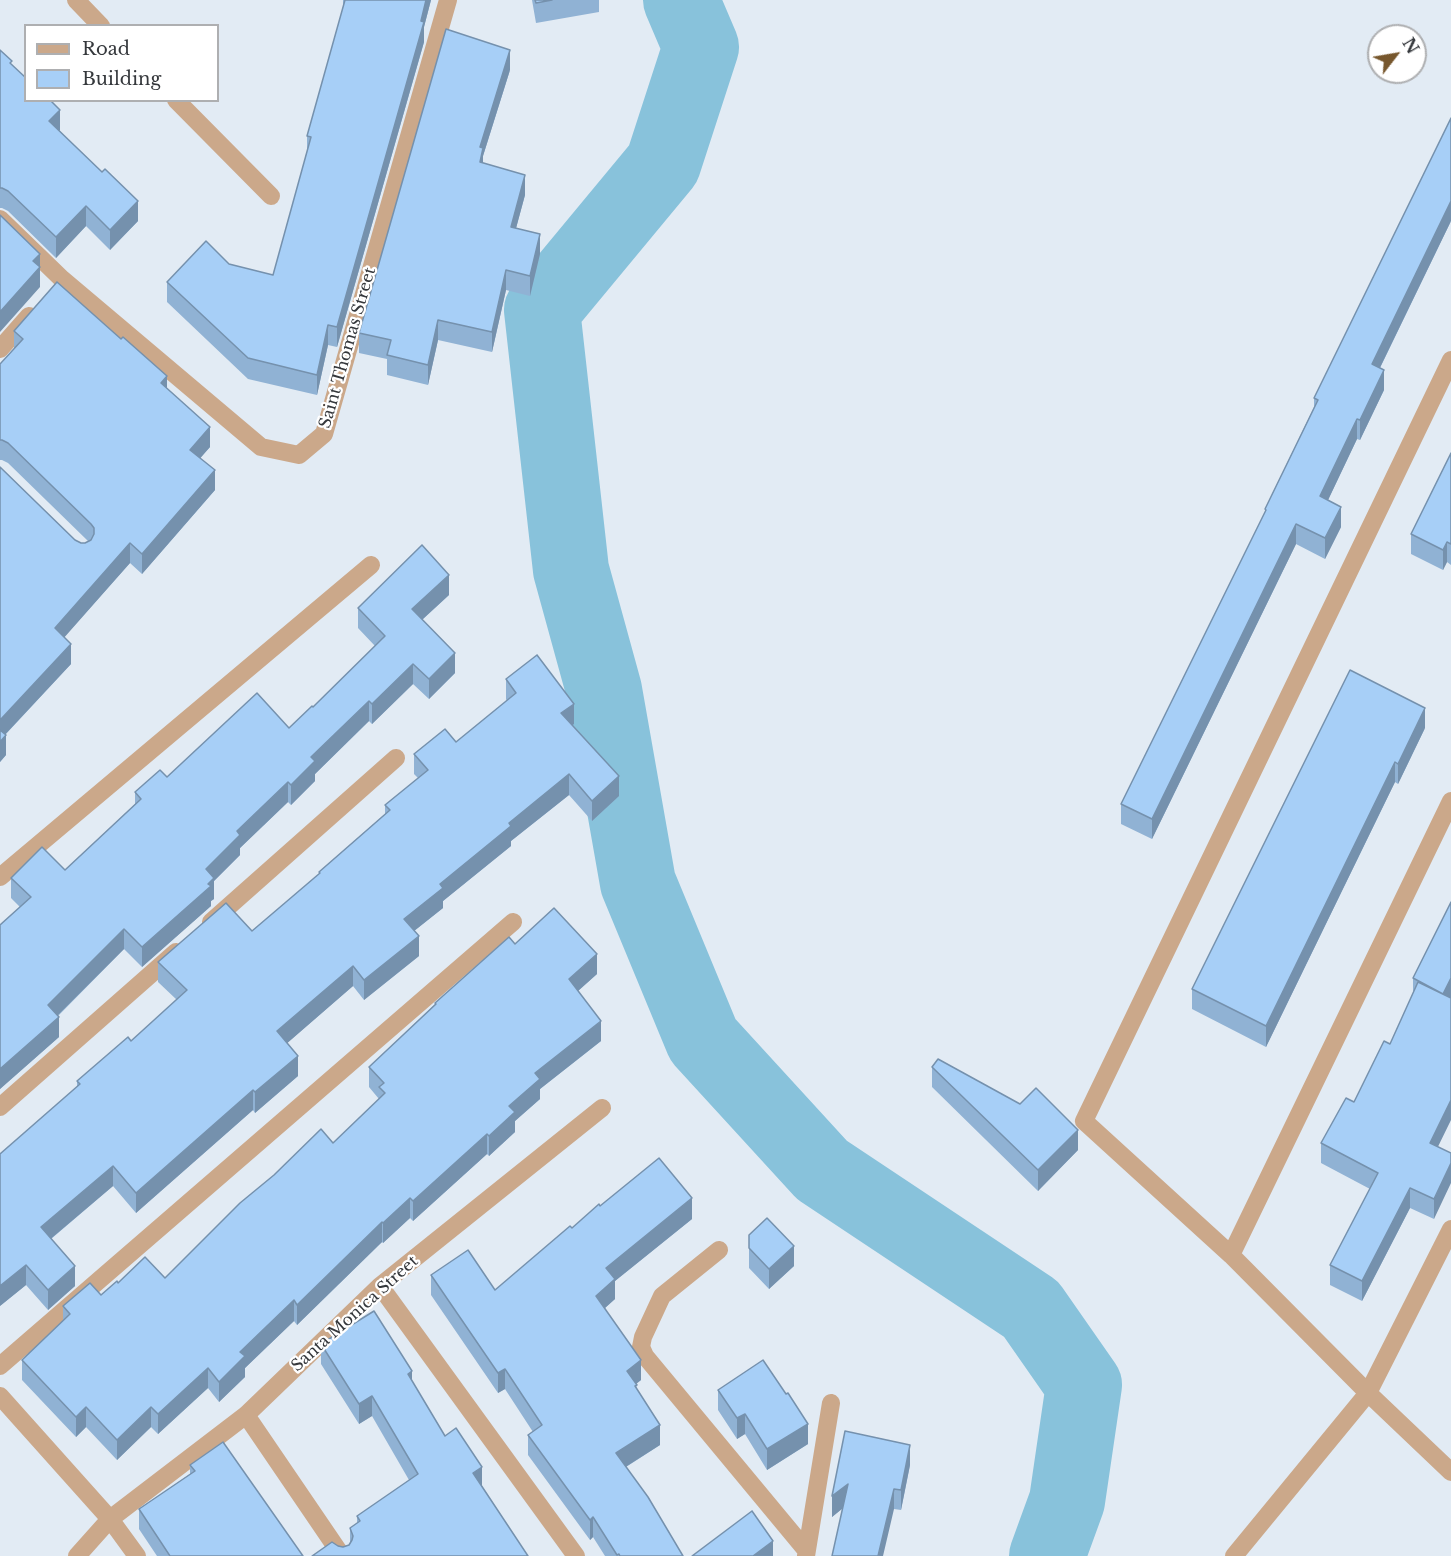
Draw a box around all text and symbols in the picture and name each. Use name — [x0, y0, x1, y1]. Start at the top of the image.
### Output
legend — [24, 24, 219, 102]
north arrow — [1367, 24, 1427, 84]
text: N — [1398, 34, 1423, 57]
text: Road — [82, 38, 130, 60]
text: Building — [82, 68, 161, 90]
street label: Saint Thomas Street — [316, 265, 380, 431]
street label: Santa Monica Street — [288, 1252, 422, 1376]

